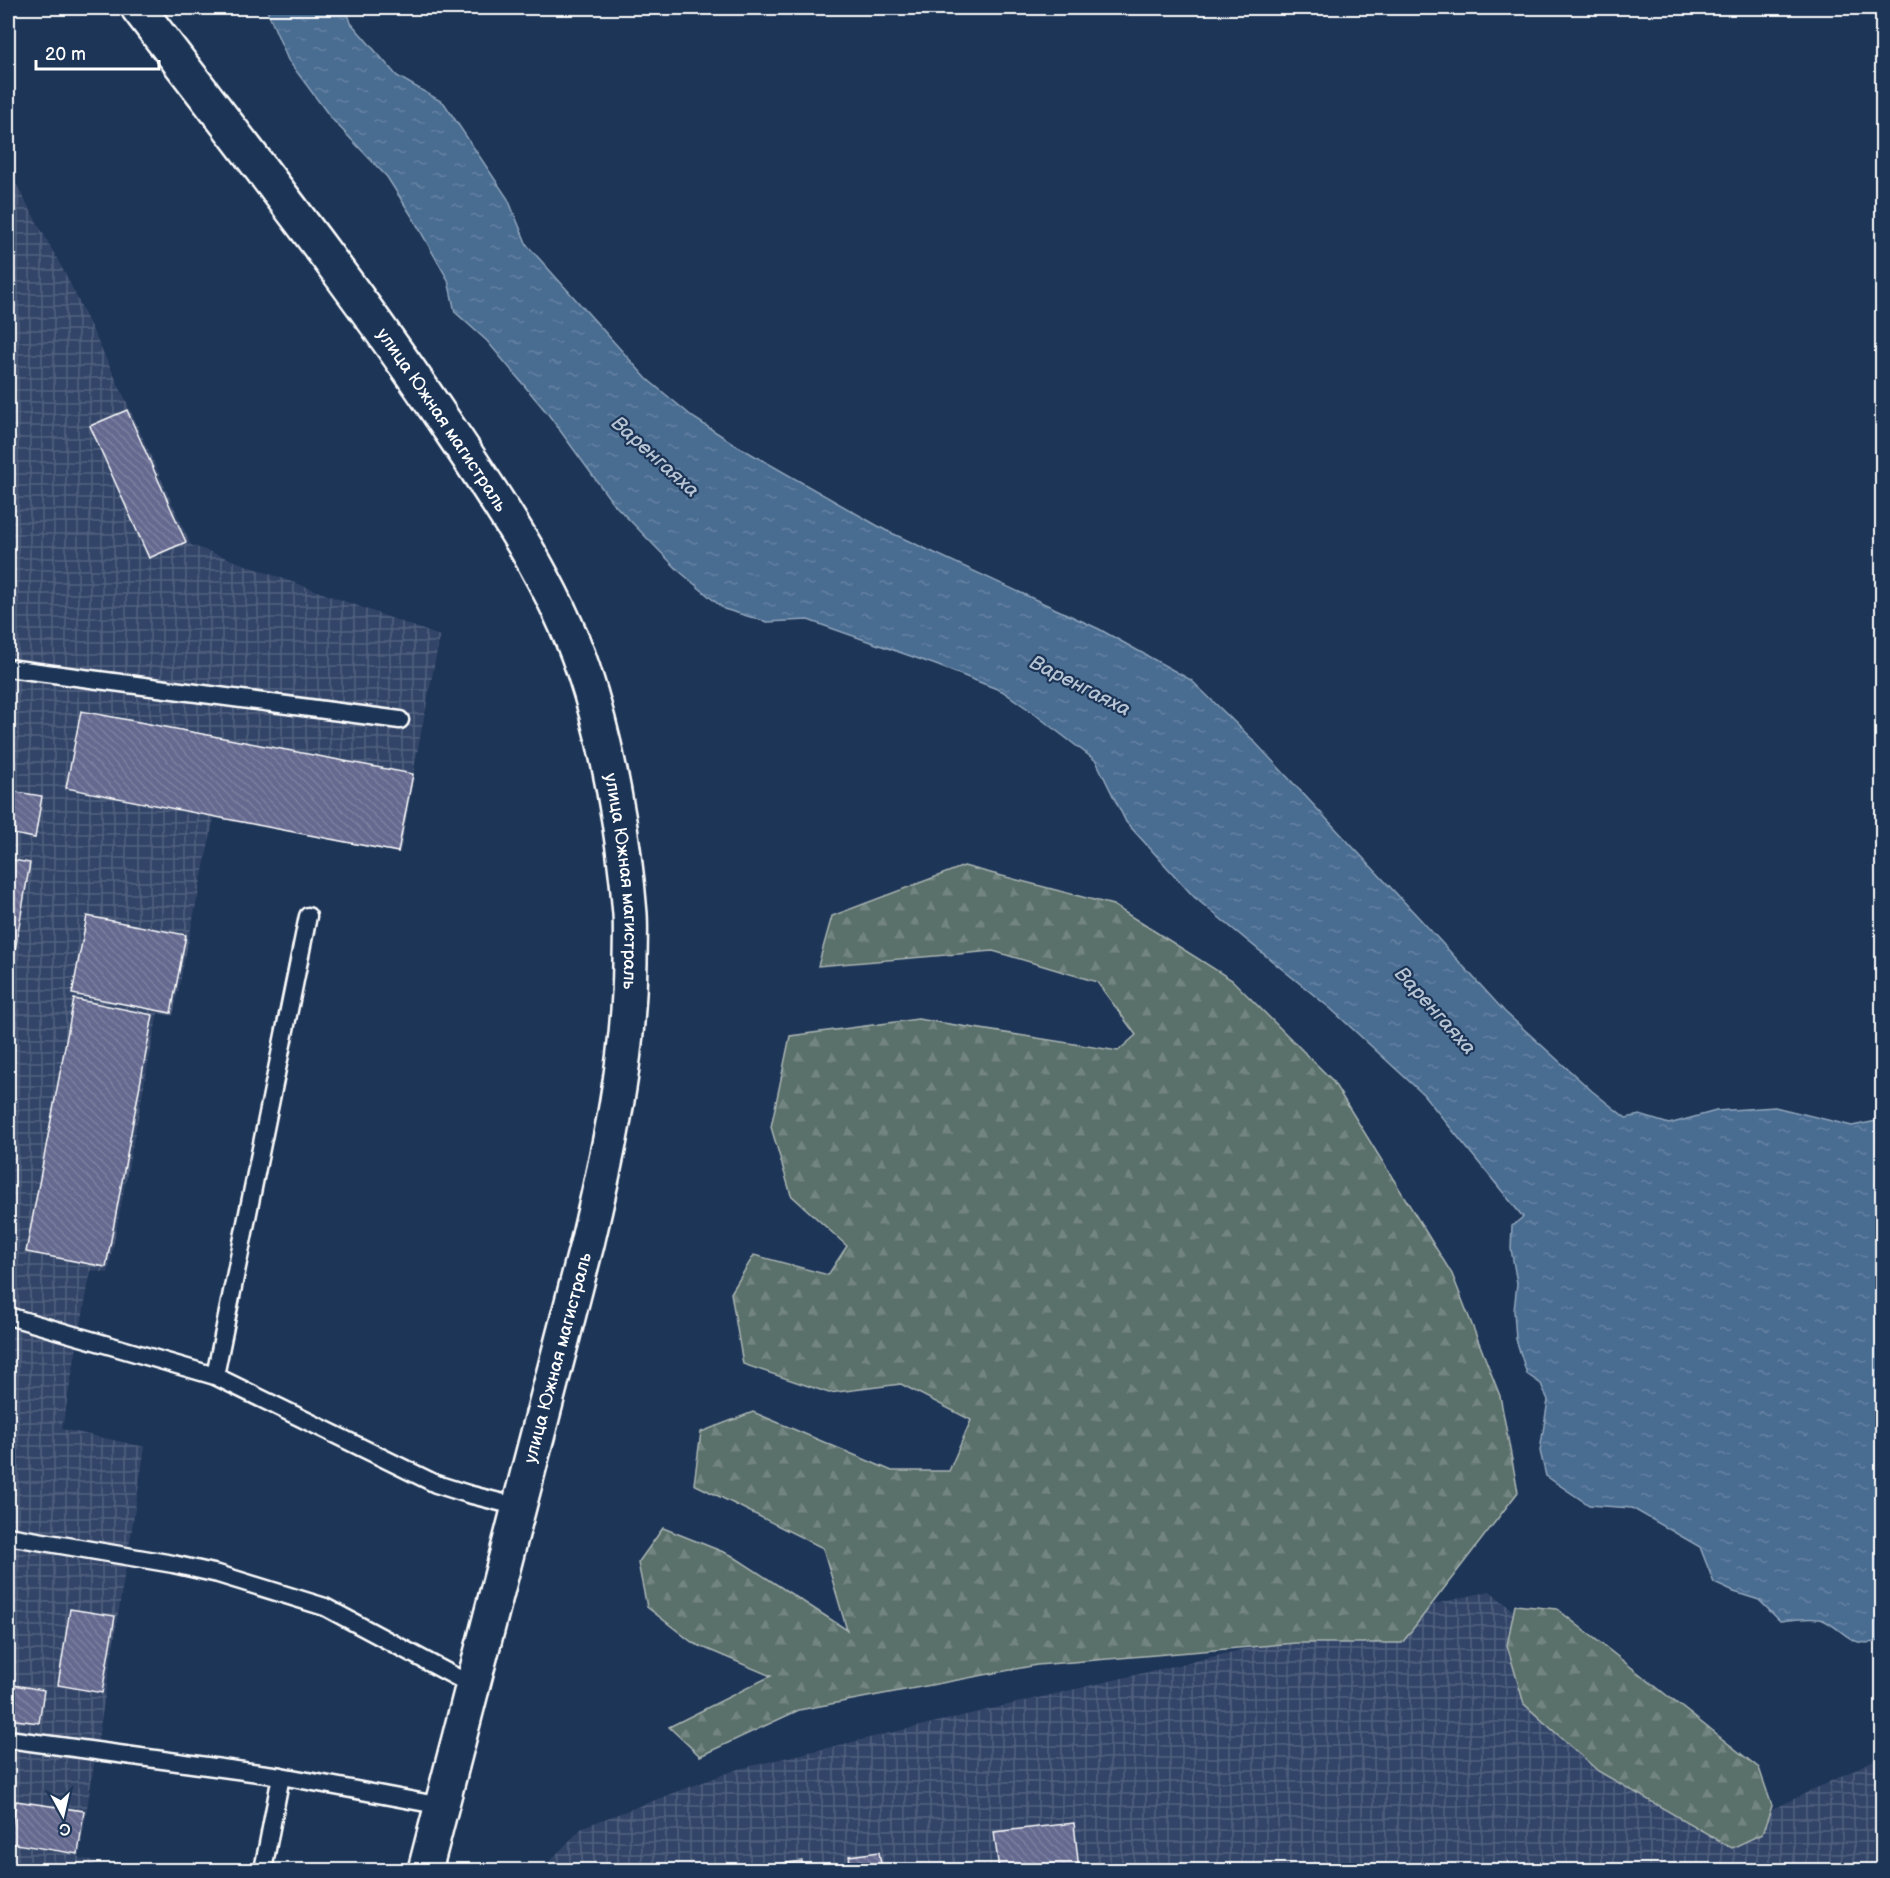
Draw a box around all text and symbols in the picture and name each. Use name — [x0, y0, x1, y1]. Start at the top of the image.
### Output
scale bar — [36, 33, 159, 71]
text: 20 m — [45, 44, 86, 65]
street label: улица Южная магистраль — [372, 324, 512, 516]
water label: Варенгаяха — [606, 411, 704, 503]
water label: Варенгаяха — [1026, 650, 1134, 722]
street label: улица Южная магистраль — [600, 771, 641, 990]
water label: Варенгаяха — [1389, 962, 1481, 1060]
street label: улица Южная магистраль — [520, 1250, 596, 1466]
north arrow — [33, 1785, 93, 1845]
text: С — [58, 1818, 72, 1839]

